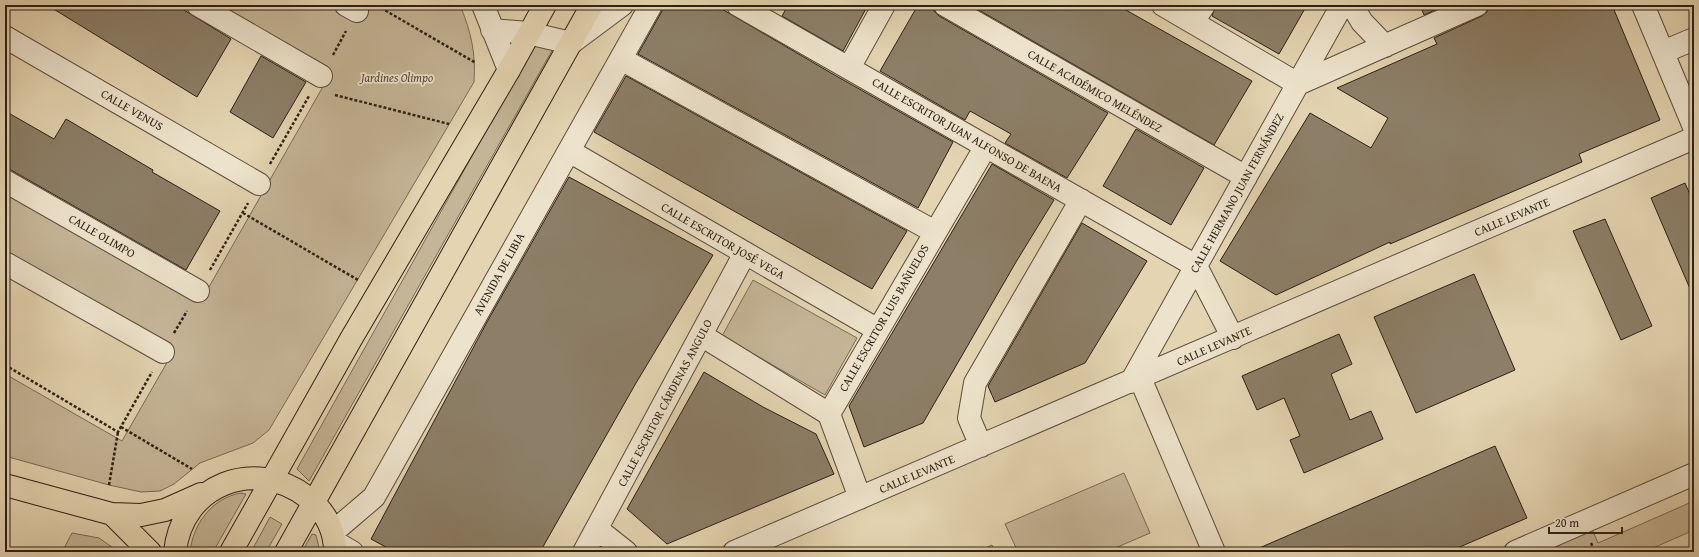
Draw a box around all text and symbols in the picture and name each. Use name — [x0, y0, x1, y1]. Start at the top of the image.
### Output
street label: CALLE ACADÉMICO MELÉNDEZ — [1025, 45, 1166, 136]
park label: Jardines Olimpo — [359, 69, 433, 86]
street label: CALLE ESCRITOR JUAN ALFONSO DE BAENA — [869, 73, 1066, 196]
street label: CALLE VENUS — [98, 85, 167, 134]
street label: CALLE HERMANO JUAN FERNÁNDEZ — [1185, 110, 1288, 276]
street label: CALLE LEVANTE — [1471, 193, 1552, 240]
street label: CALLE ESCRITOR JOSÉ VEGA — [658, 198, 789, 283]
street label: CALLE OLIMPO — [66, 210, 139, 261]
street label: AVENIDA DE LIBIA — [469, 229, 529, 318]
street label: CALLE ESCRITOR LUIS BAÑUELOS — [834, 241, 933, 394]
street label: CALLE ESCRITOR CÁRDENAS ANGULO — [613, 316, 716, 489]
street label: CALLE LEVANTE — [1174, 321, 1254, 370]
street label: CALLE LEVANTE — [876, 450, 957, 497]
scale bar — [1549, 509, 1622, 535]
text: 20 m — [1555, 514, 1579, 531]

